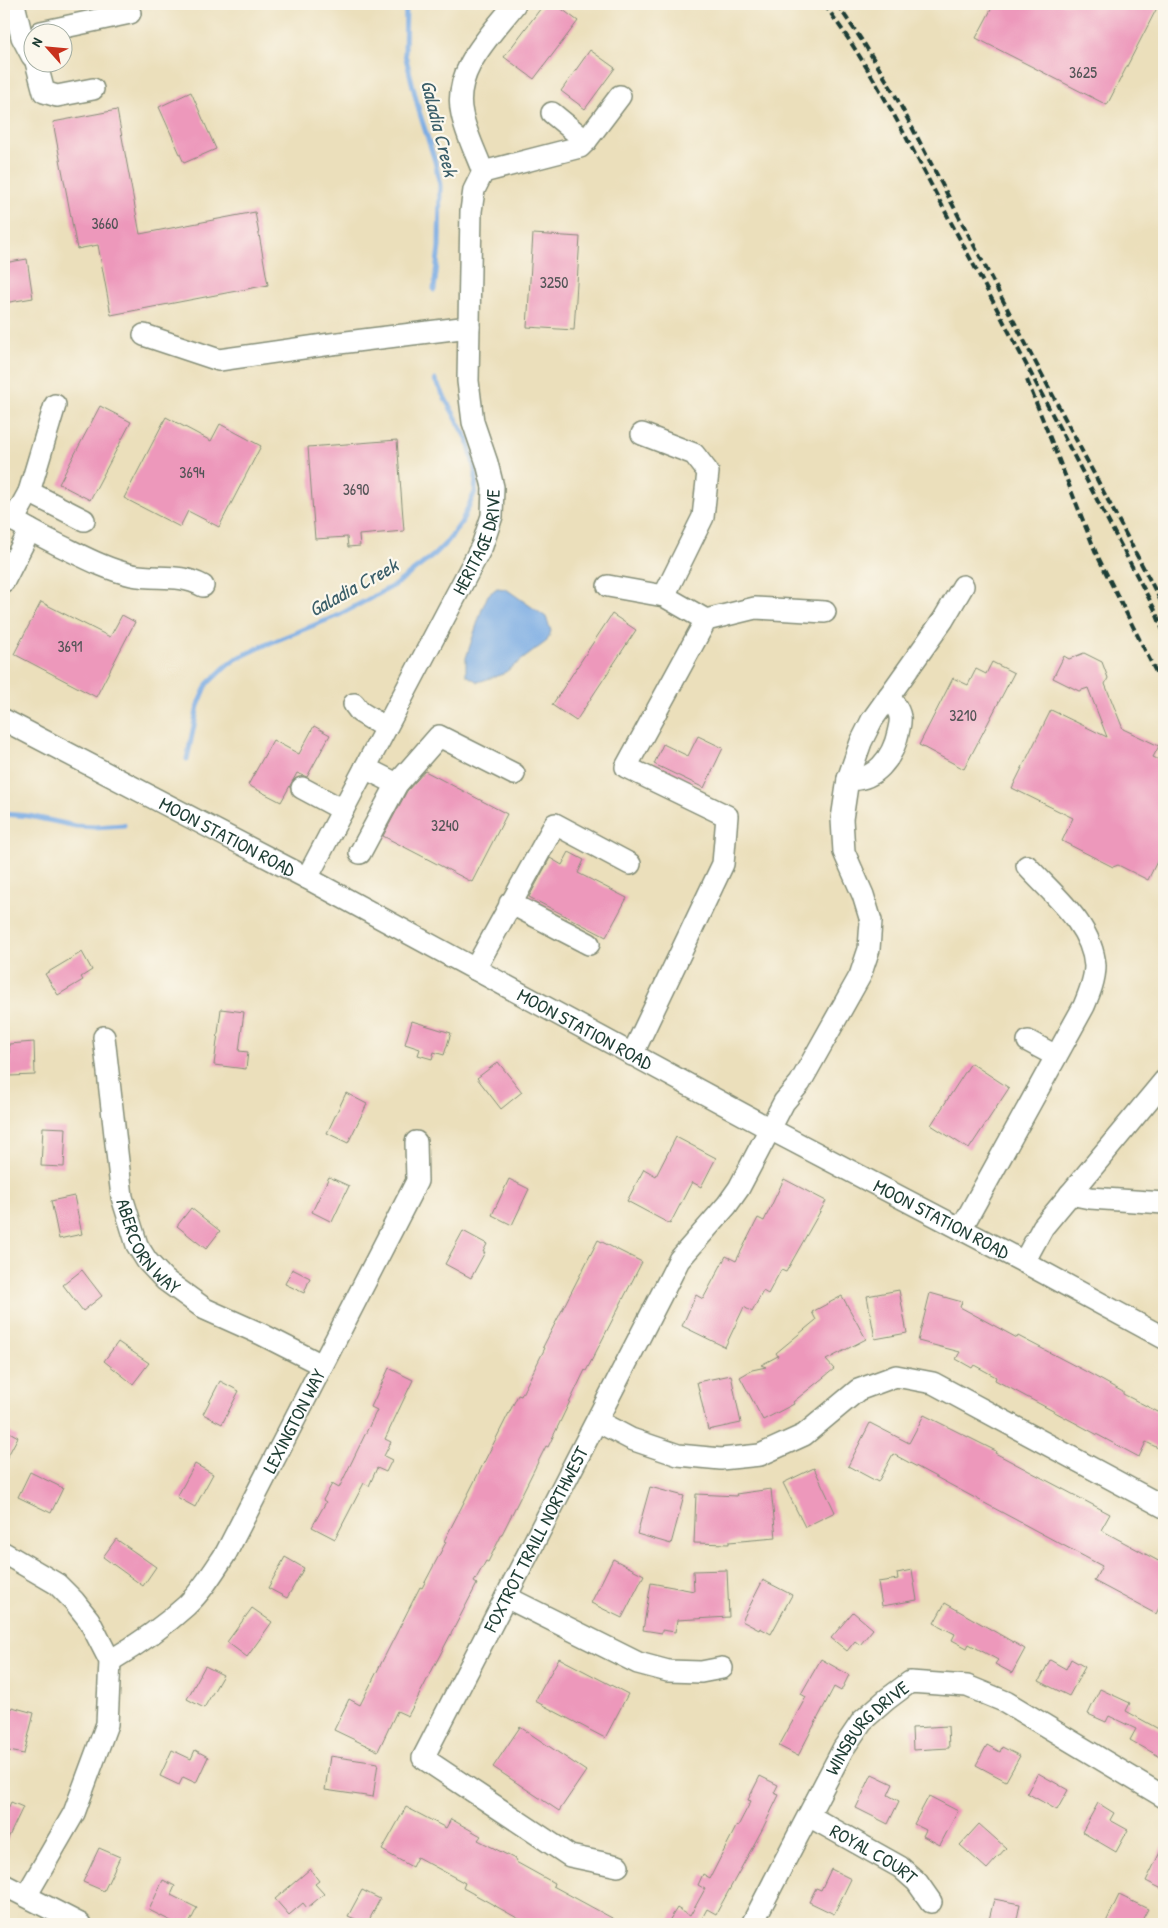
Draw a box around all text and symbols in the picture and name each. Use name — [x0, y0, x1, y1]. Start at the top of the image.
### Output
north arrow — [22, 22, 72, 72]
text: N — [26, 34, 46, 50]
house number: 3625 — [1069, 61, 1097, 83]
water label: Galadia Creek — [415, 77, 465, 181]
house number: 3660 — [91, 212, 119, 234]
house number: 3250 — [540, 271, 568, 293]
house number: 3694 — [179, 461, 205, 483]
house number: 3690 — [343, 478, 369, 500]
street label: HERITAGE DRIVE — [446, 488, 506, 599]
water label: Galadia Creek — [304, 551, 404, 623]
house number: 3691 — [57, 635, 83, 657]
house number: 3210 — [949, 704, 977, 726]
street label: MOON STATION ROAD — [155, 790, 300, 883]
house number: 3240 — [431, 814, 459, 836]
street label: MOON STATION ROAD — [513, 982, 657, 1076]
street label: MOON STATION ROAD — [869, 1173, 1014, 1265]
street label: ABERCORN WAY — [110, 1195, 186, 1301]
street label: LEXINGTON WAY — [256, 1364, 332, 1478]
street label: FOXTROT TRAILL NORTHWEST — [477, 1441, 595, 1637]
street label: WINSBURG DRIVE — [819, 1674, 914, 1779]
street label: ROYAL COURT — [826, 1818, 924, 1890]

